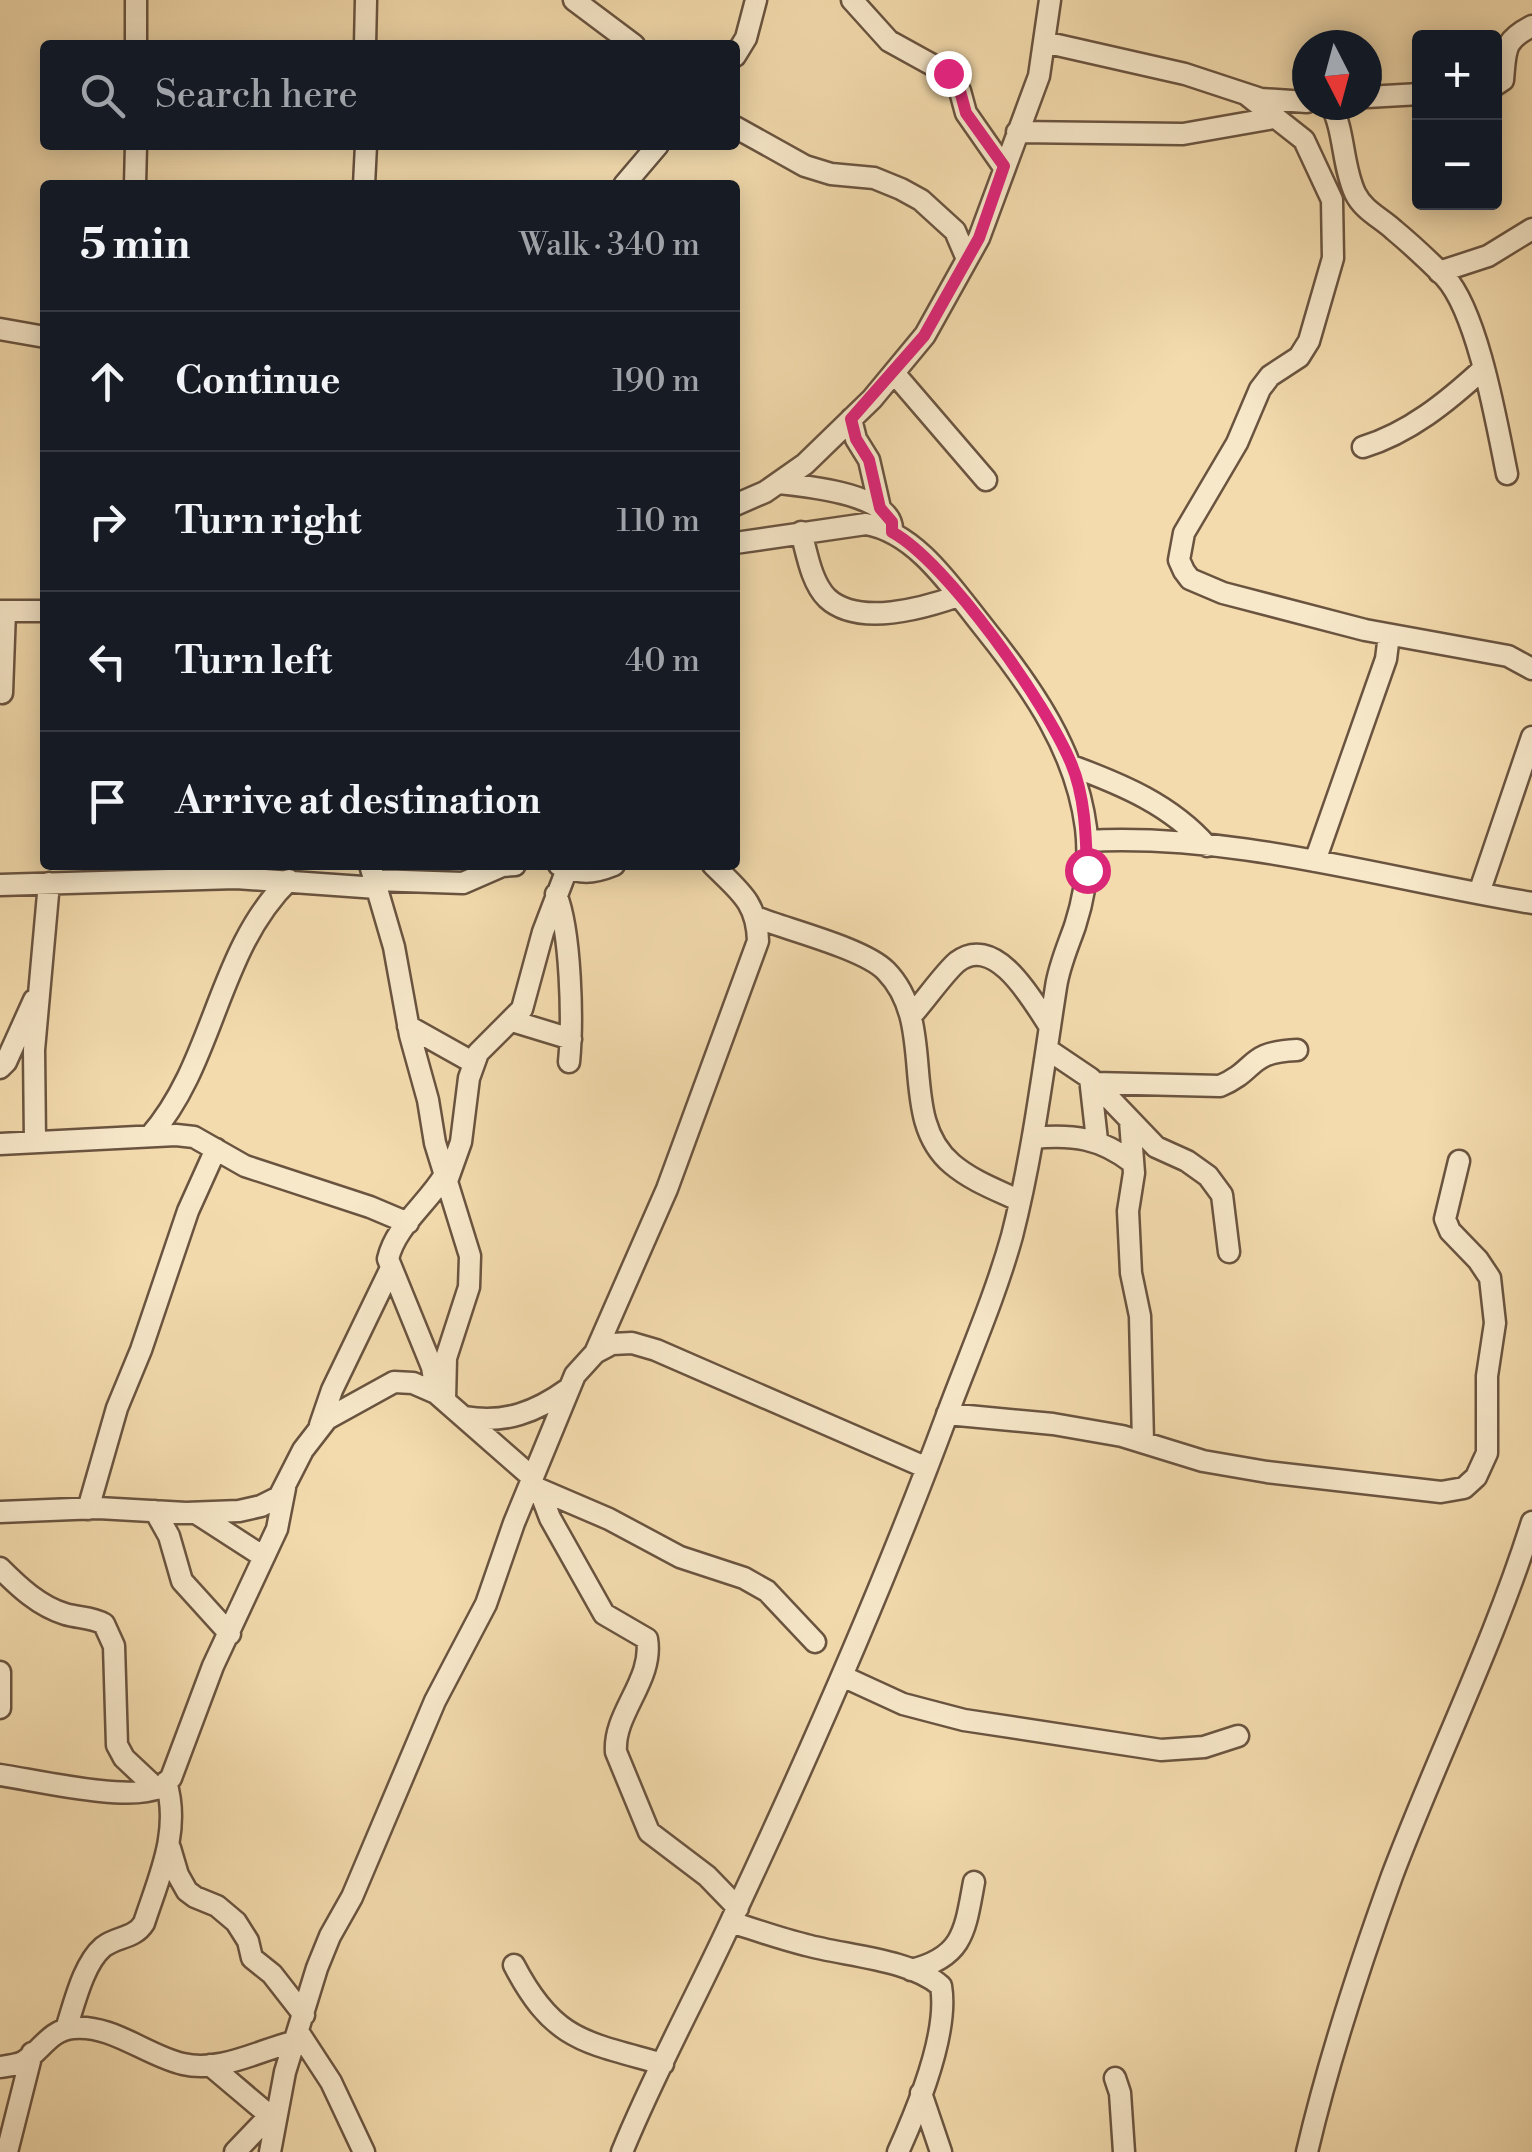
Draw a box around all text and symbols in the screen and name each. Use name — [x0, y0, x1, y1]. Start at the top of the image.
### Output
north arrow — [1292, 30, 1382, 120]
map controls — [1412, 30, 1502, 210]
button: + — [1412, 30, 1502, 120]
search box — [40, 40, 740, 150]
route end — [926, 51, 972, 97]
icon: search — [75, 68, 130, 123]
text: Search here — [155, 72, 358, 119]
button: − — [1412, 120, 1502, 210]
text: 5 min — [80, 219, 190, 272]
text: Walk · 340 m — [519, 225, 700, 265]
icon: ahead — [80, 354, 135, 409]
text: Continue — [175, 358, 340, 405]
text: 190 m — [612, 361, 700, 401]
icon: right — [80, 494, 135, 549]
text: Turn right — [175, 498, 361, 545]
text: 110 m — [617, 501, 700, 541]
icon: left — [80, 634, 135, 689]
text: Turn left — [175, 638, 332, 685]
text: 40 m — [625, 641, 700, 681]
icon: arrive — [80, 774, 135, 829]
text: Arrive at destination — [175, 778, 541, 825]
route start — [1065, 848, 1111, 894]

